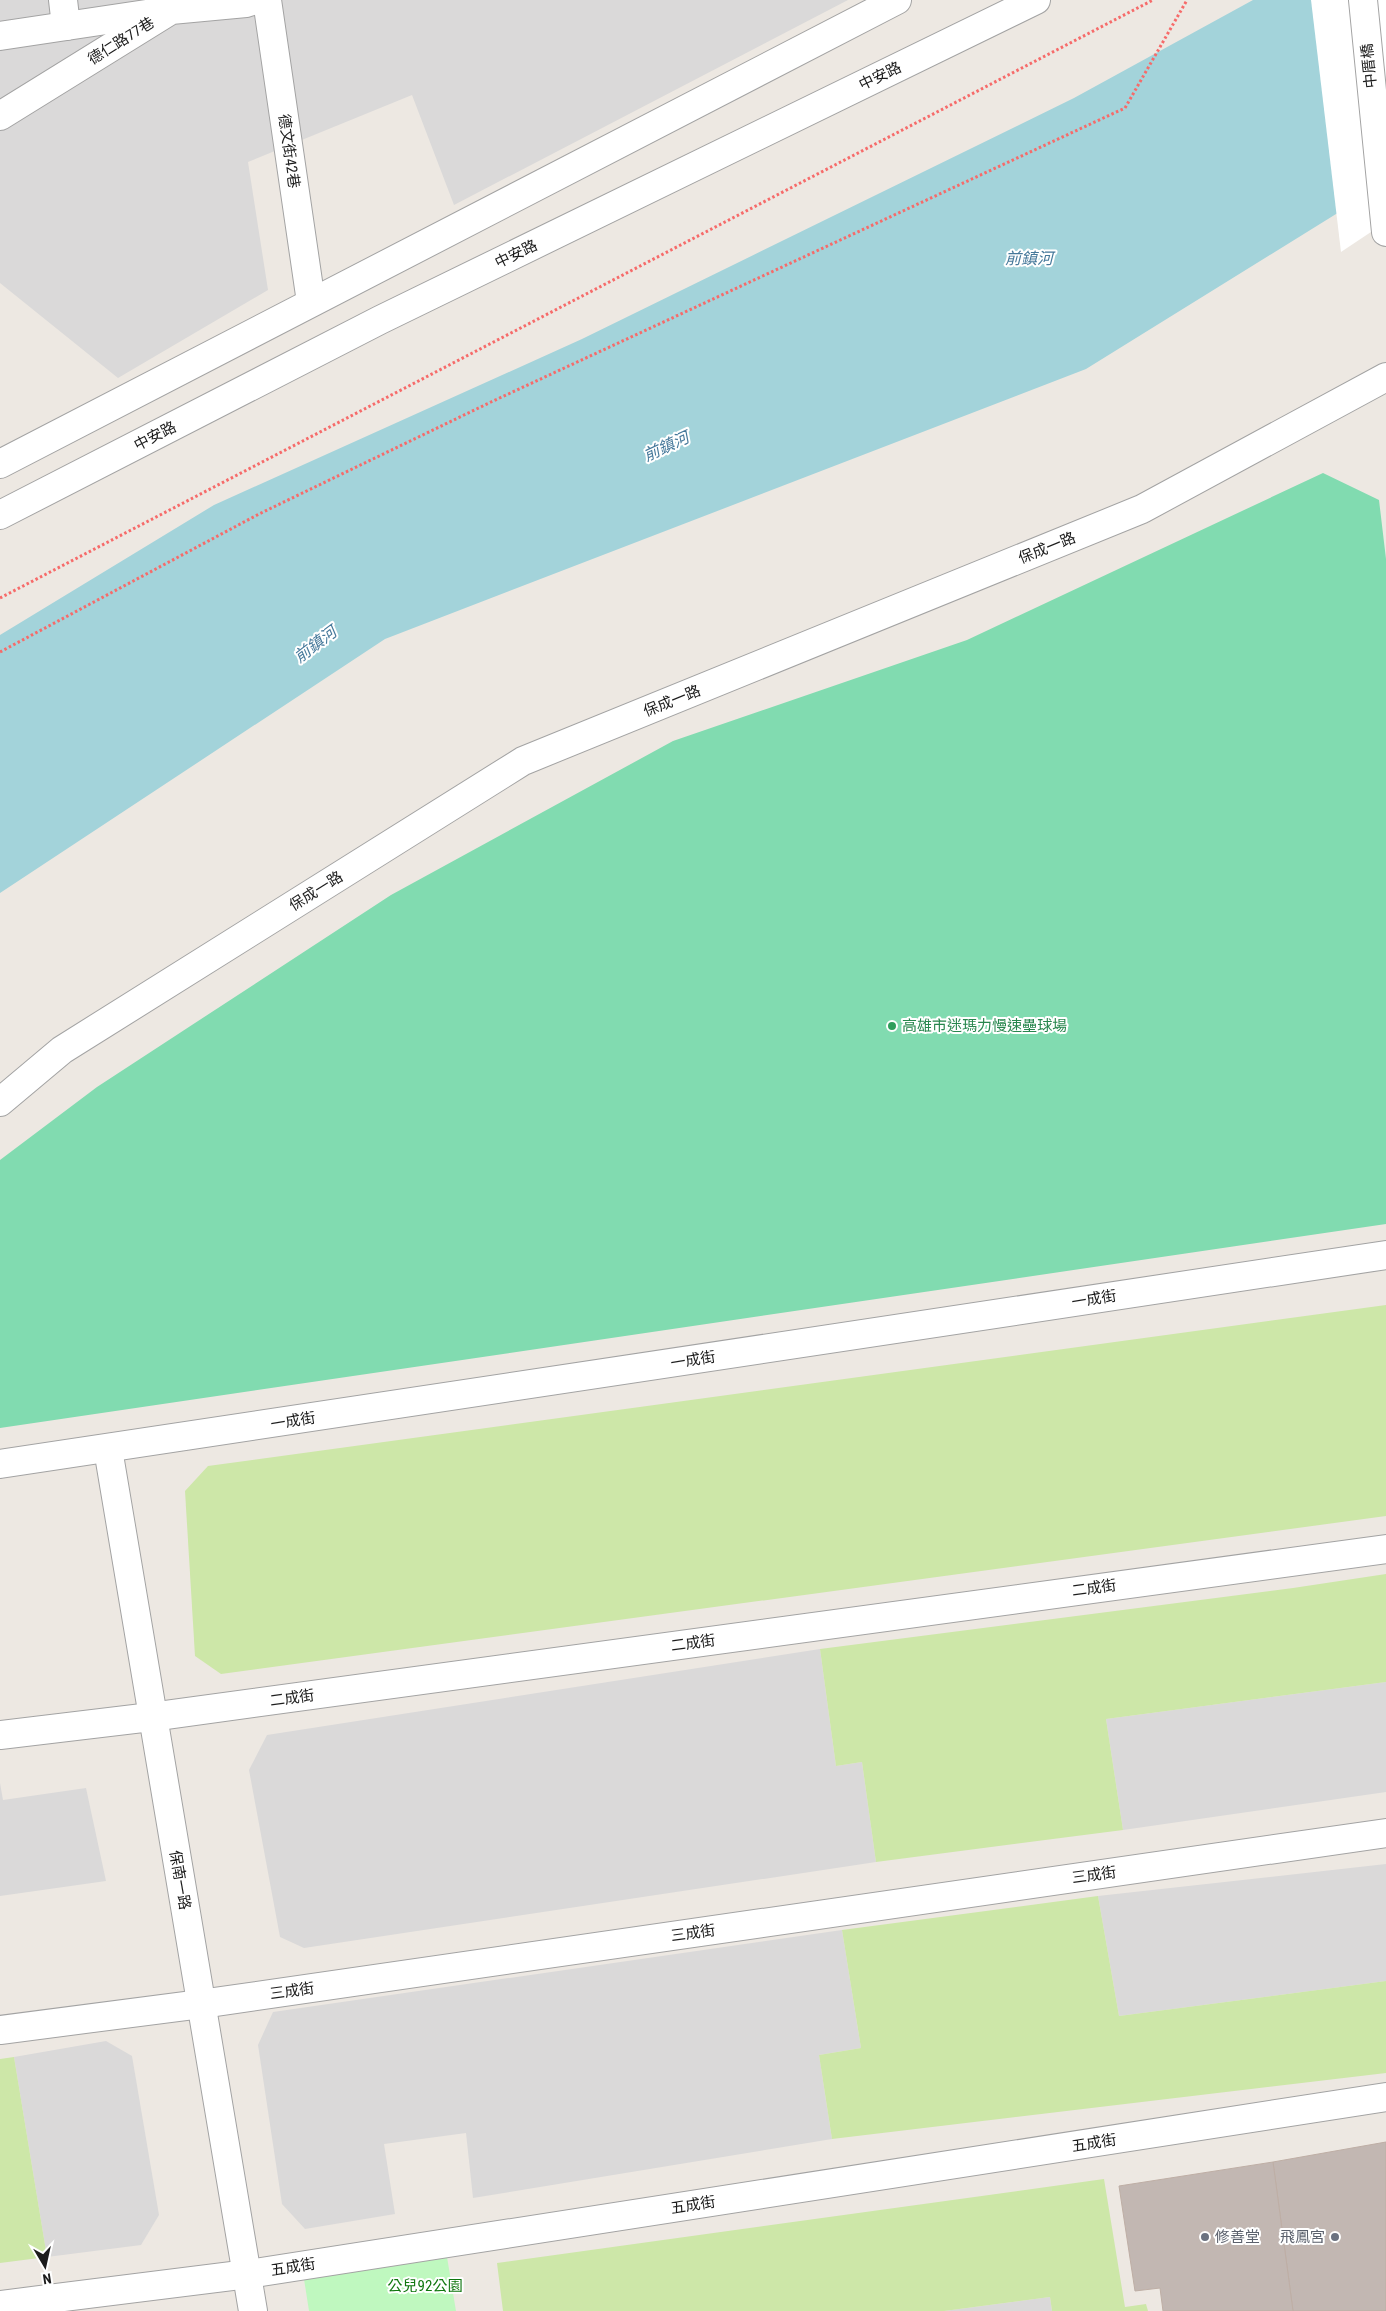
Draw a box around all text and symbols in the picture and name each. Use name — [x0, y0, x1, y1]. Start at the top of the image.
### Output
street label: 德仁路77巷 — [85, 14, 157, 68]
street label: 中厝橋 — [1358, 43, 1380, 89]
street label: 中安路 — [856, 58, 904, 94]
street label: 德文街42巷 — [275, 113, 303, 189]
street label: 中安路 — [492, 236, 540, 272]
water label: 前鎮河 — [1005, 249, 1056, 268]
street label: 中安路 — [131, 418, 179, 454]
water label: 前鎮河 — [640, 426, 695, 465]
street label: 保成一路 — [1016, 528, 1078, 568]
water label: 前鎮河 — [290, 621, 343, 666]
street label: 保成一路 — [641, 681, 703, 721]
street label: 保成一路 — [286, 867, 346, 915]
place label: 高雄市迷瑪力慢速壘球場 — [902, 1017, 1067, 1035]
marker: 高雄市迷瑪力慢速壘球場 — [886, 1020, 898, 1032]
street label: 一成街 — [1070, 1287, 1118, 1311]
street label: 一成街 — [669, 1348, 717, 1372]
street label: 一成街 — [269, 1409, 317, 1433]
street label: 二成街 — [1070, 1576, 1118, 1600]
street label: 二成街 — [669, 1631, 717, 1655]
street label: 二成街 — [268, 1686, 316, 1710]
street label: 保南一路 — [166, 1849, 194, 1911]
street label: 三成街 — [1070, 1863, 1118, 1887]
street label: 三成街 — [669, 1921, 717, 1945]
street label: 三成街 — [268, 1979, 316, 2003]
street label: 五成街 — [1070, 2131, 1118, 2155]
street label: 五成街 — [669, 2193, 717, 2217]
place label: 修善堂 — [1215, 2228, 1260, 2246]
place label: 飛鳳宮 — [1280, 2228, 1325, 2246]
marker: 修善堂 — [1199, 2231, 1211, 2243]
marker: 飛鳳宮 — [1329, 2231, 1341, 2243]
north arrow — [20, 2241, 70, 2291]
street label: 五成街 — [269, 2255, 317, 2279]
text: N — [42, 2270, 53, 2287]
park label: 公兒92公園 — [388, 2277, 462, 2295]

